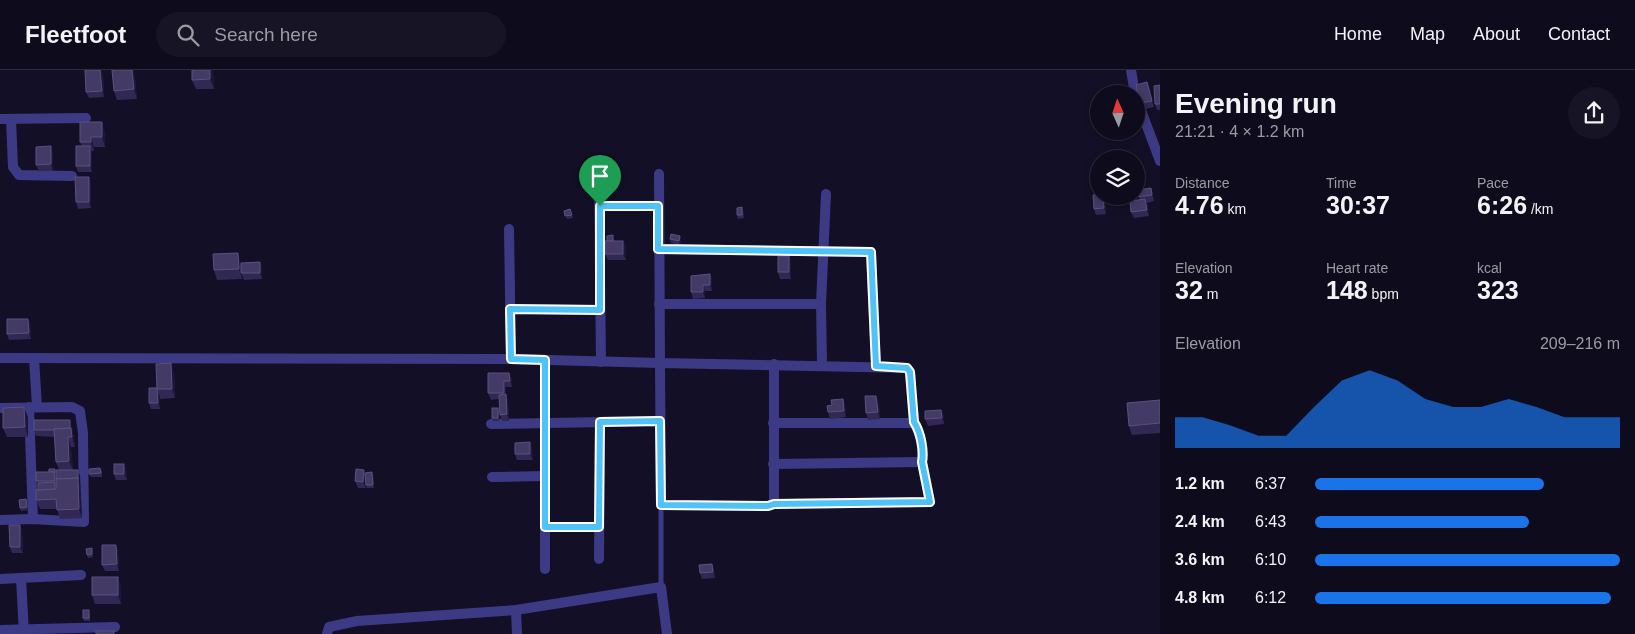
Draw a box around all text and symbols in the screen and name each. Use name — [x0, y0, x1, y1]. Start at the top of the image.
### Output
search box — [156, 12, 506, 57]
text: Fleetfoot — [25, 21, 126, 48]
icon: search — [174, 21, 202, 49]
text: Search here — [214, 24, 318, 45]
text: Home — [1334, 24, 1382, 44]
text: Map — [1410, 24, 1445, 44]
text: About — [1473, 24, 1520, 44]
text: Contact — [1548, 24, 1610, 44]
north arrow — [1090, 85, 1145, 140]
map controls — [1090, 85, 1145, 205]
button: share — [1568, 87, 1620, 139]
text: Evening run — [1175, 88, 1337, 119]
text: 21:21 · 4 × 1.2 km — [1175, 123, 1304, 140]
button: layers — [1090, 150, 1145, 205]
pin — [579, 155, 621, 206]
icon: arrive — [586, 162, 614, 190]
text: Distance — [1175, 175, 1229, 191]
text: Time — [1326, 175, 1357, 191]
text: Pace — [1477, 175, 1509, 191]
text: 4.76 — [1175, 191, 1224, 219]
text: 30:37 — [1326, 191, 1390, 219]
text: 6:26 — [1477, 191, 1527, 219]
text: km — [1224, 201, 1246, 217]
text: /km — [1527, 201, 1554, 217]
text: Elevation — [1175, 260, 1233, 276]
text: Heart rate — [1326, 260, 1388, 276]
text: kcal — [1477, 260, 1502, 276]
text: 32 — [1175, 276, 1203, 304]
text: 148 — [1326, 276, 1368, 304]
text: 323 — [1477, 276, 1519, 304]
text: m — [1203, 286, 1218, 302]
text: bpm — [1368, 286, 1399, 302]
text: Elevation — [1175, 335, 1241, 352]
text: 209–216 m — [1540, 335, 1620, 352]
text: 1.2 km — [1175, 475, 1225, 492]
text: 6:37 — [1255, 475, 1286, 492]
text: 2.4 km — [1175, 513, 1225, 530]
text: 6:43 — [1255, 513, 1286, 530]
text: 3.6 km — [1175, 551, 1225, 568]
text: 6:10 — [1255, 551, 1286, 568]
text: 4.8 km — [1175, 589, 1225, 606]
text: 6:12 — [1255, 589, 1286, 606]

